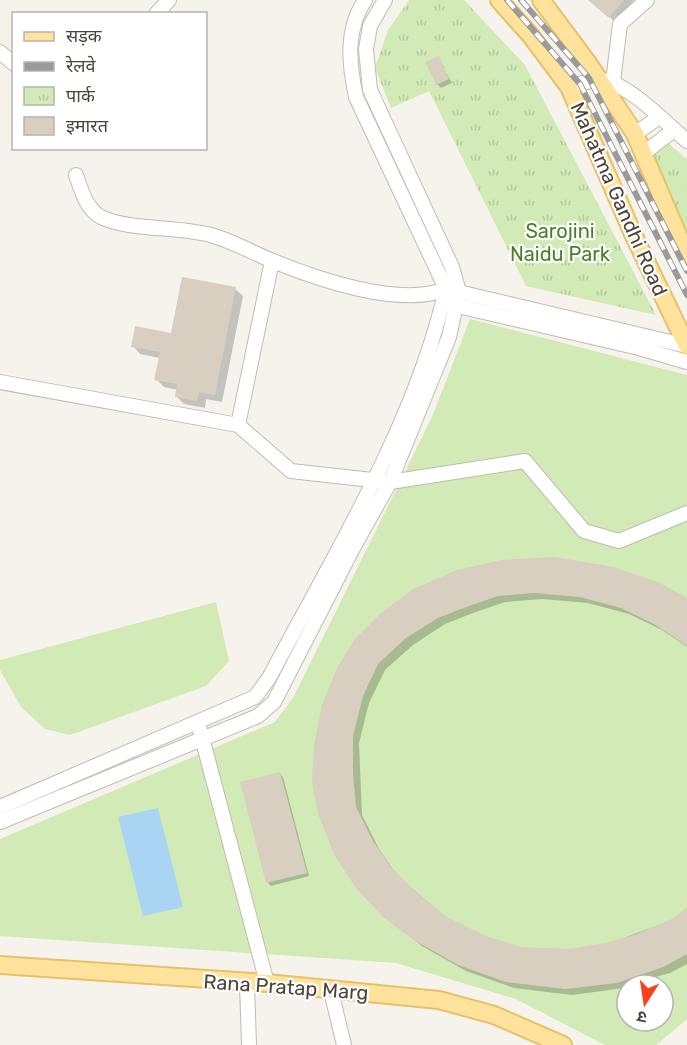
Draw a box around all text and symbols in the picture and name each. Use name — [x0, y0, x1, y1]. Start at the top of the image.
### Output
legend — [12, 12, 207, 150]
text: सड़क — [66, 25, 103, 47]
text: रेलवे — [65, 55, 97, 77]
text: पार्क — [66, 85, 96, 107]
street label: Mahatma Gandhi Road — [565, 98, 673, 300]
text: इमारत — [66, 115, 109, 137]
park label: Sarojini Naidu Park — [510, 219, 611, 266]
street label: Rana Pratap Marg — [203, 969, 369, 1005]
north arrow — [615, 973, 675, 1033]
text: उ — [635, 1007, 649, 1027]

